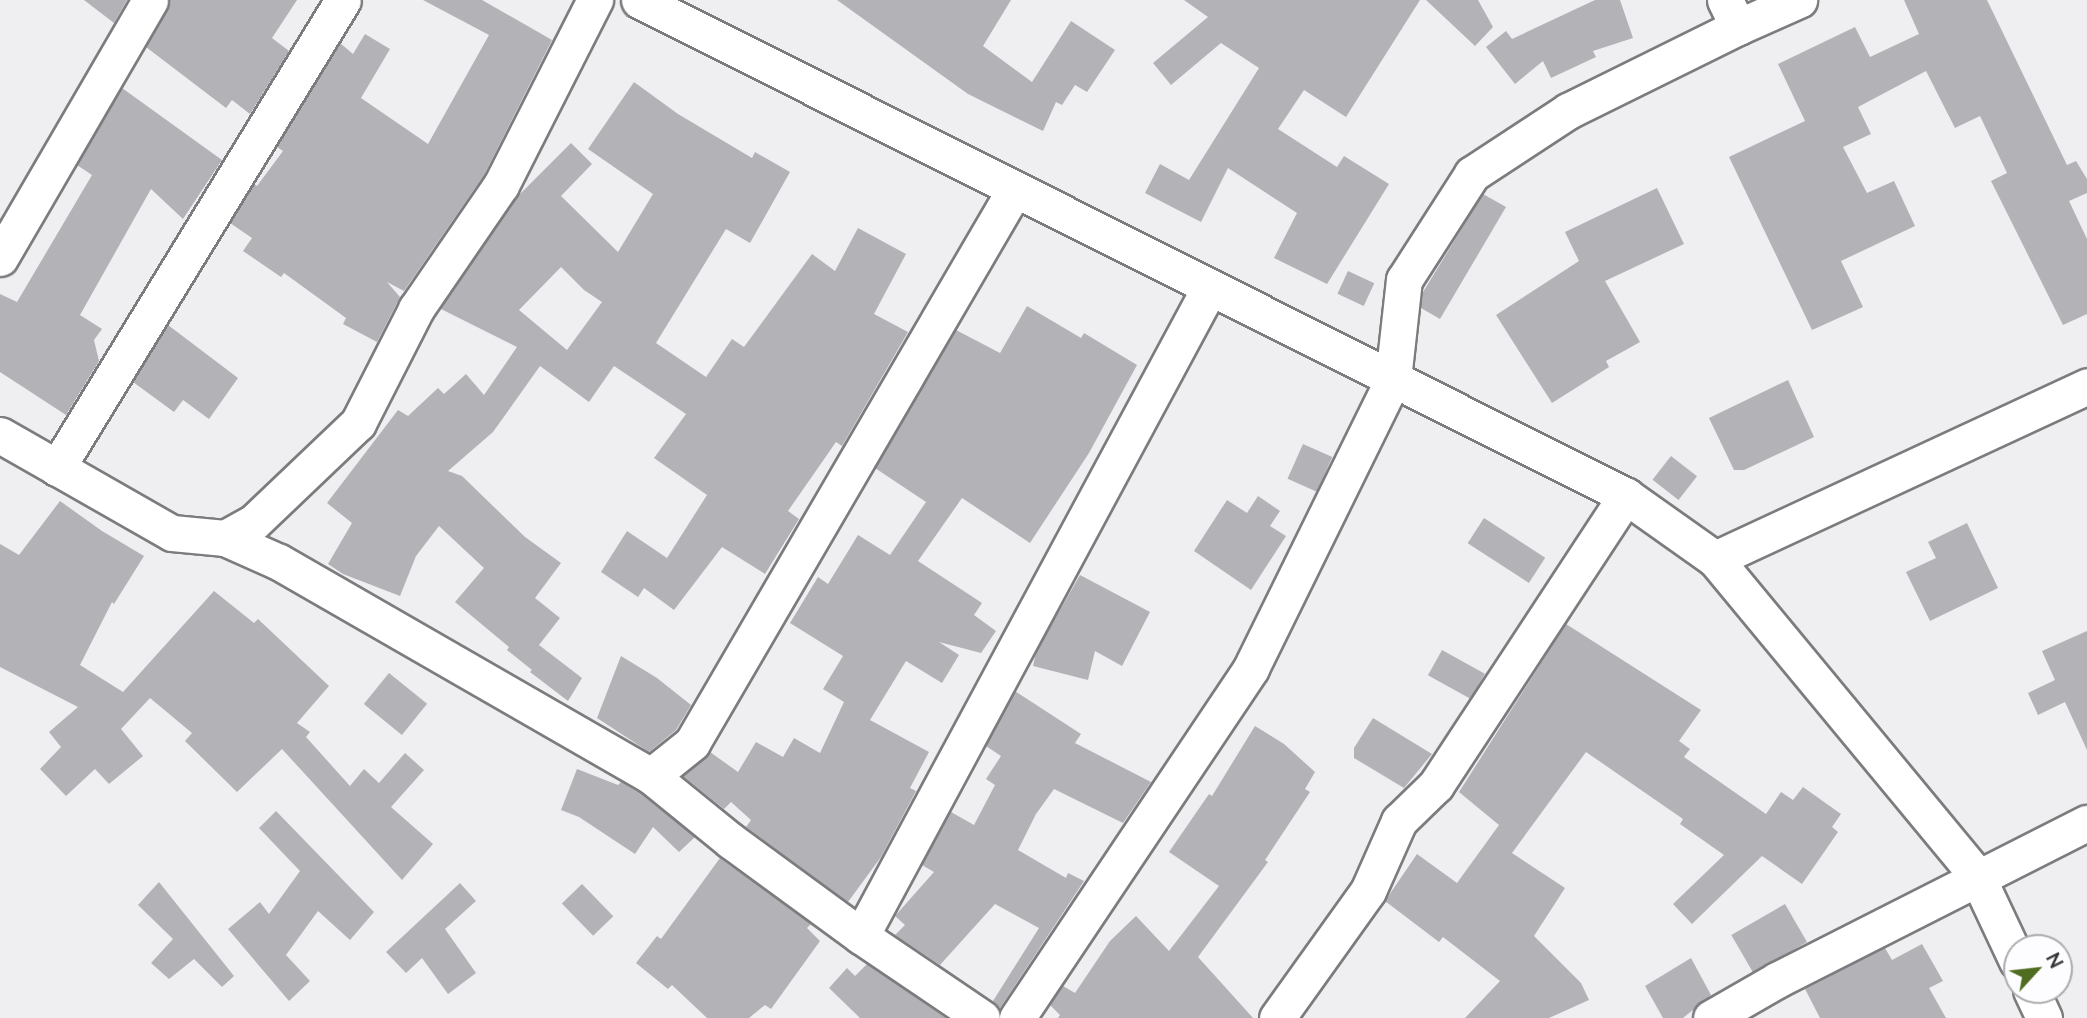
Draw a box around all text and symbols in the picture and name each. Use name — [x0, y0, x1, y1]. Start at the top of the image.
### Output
north arrow — [2003, 934, 2073, 1004]
text: N — [2041, 949, 2069, 972]

